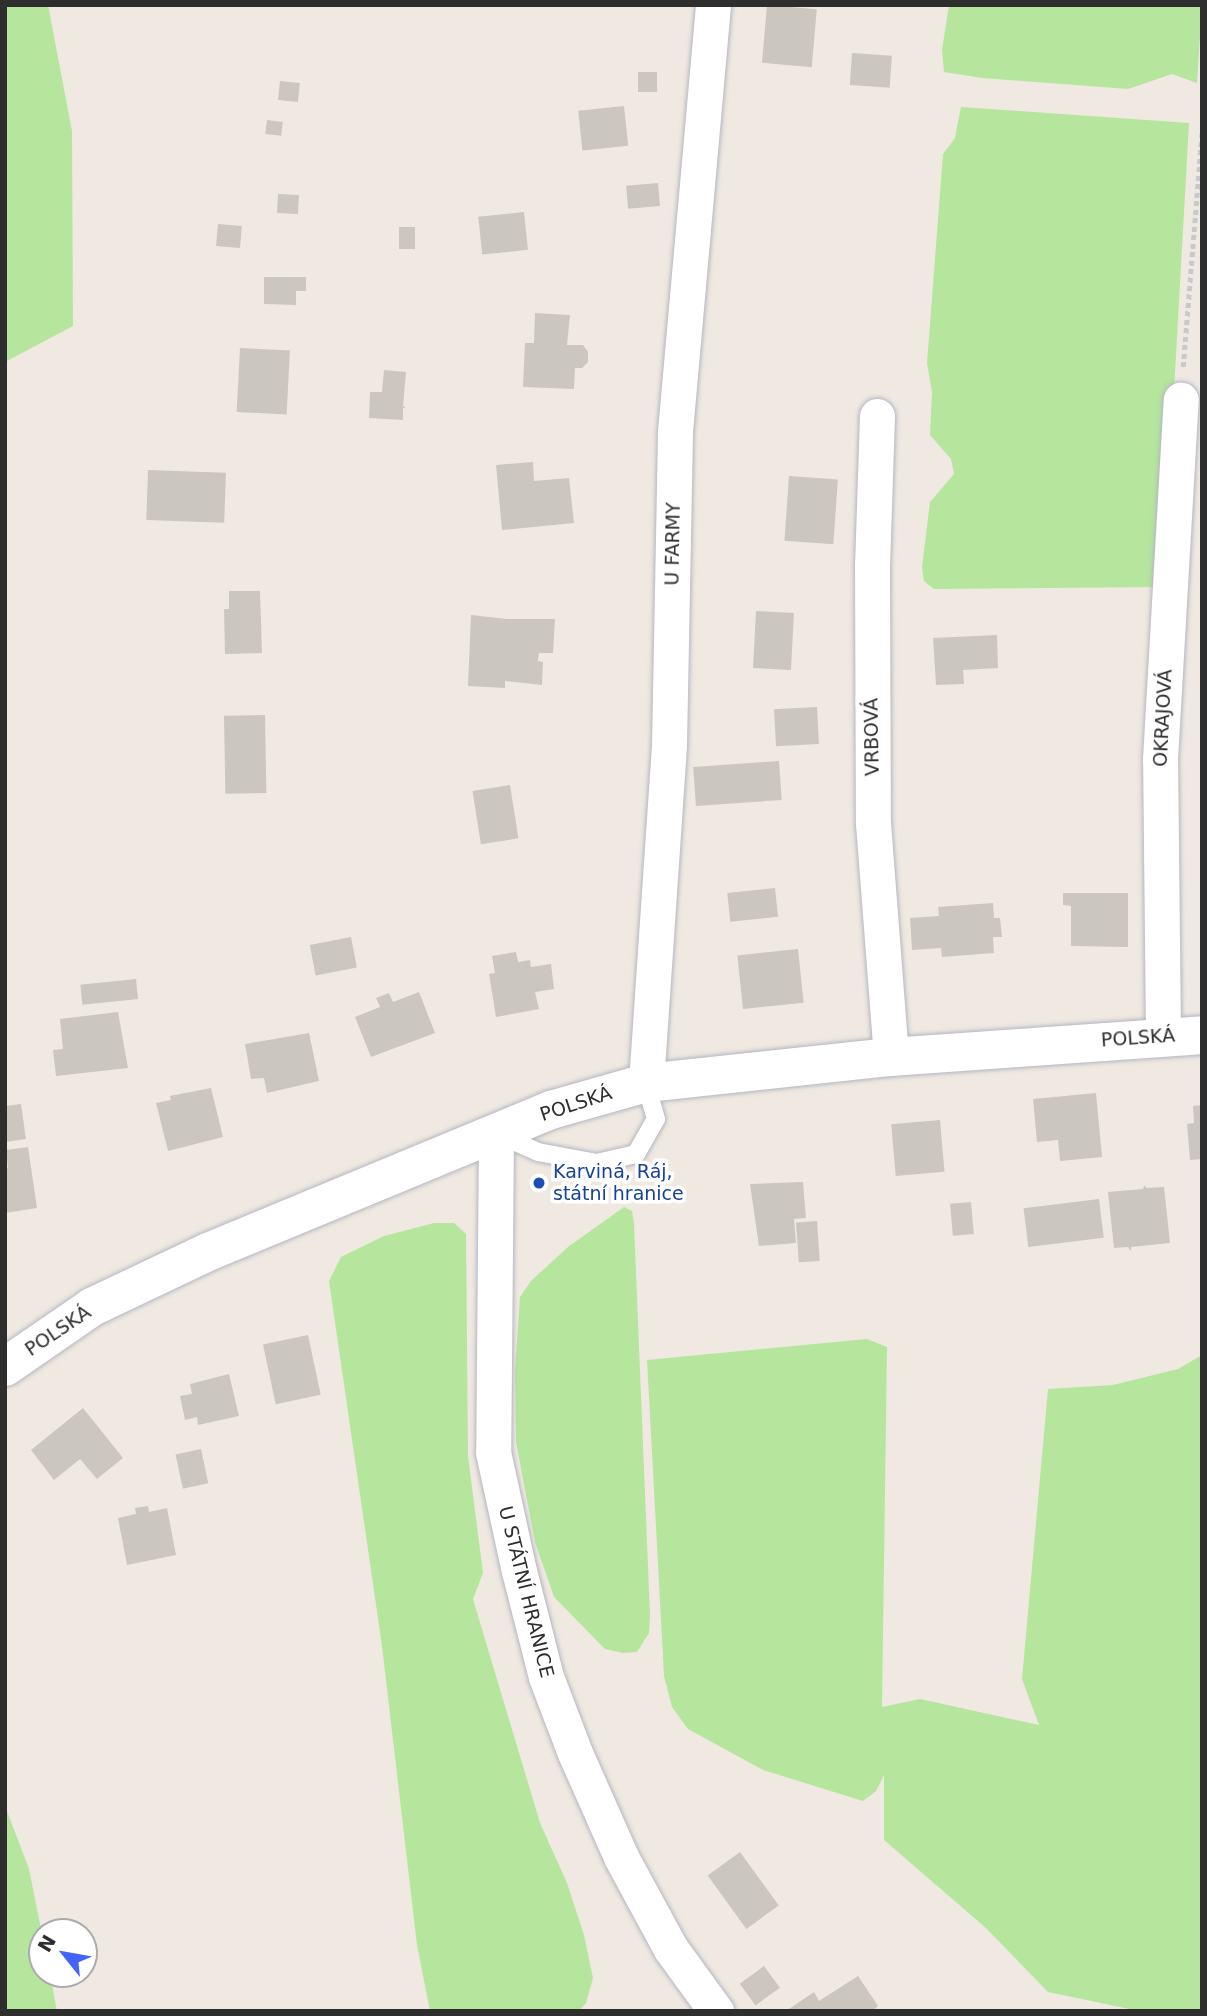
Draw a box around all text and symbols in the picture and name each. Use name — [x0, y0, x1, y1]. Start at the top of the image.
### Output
street label: U FARMY — [661, 502, 685, 586]
street label: OKRAJOVÁ — [1149, 669, 1177, 767]
street label: VRBOVÁ — [860, 698, 884, 776]
street label: POLSKÁ — [1100, 1024, 1176, 1052]
street label: POLSKÁ — [537, 1082, 615, 1126]
place label: Karviná, Ráj, státní hranice — [553, 1161, 684, 1205]
marker: Karviná, Ráj, státní hranice — [531, 1175, 547, 1191]
street label: POLSKÁ — [21, 1301, 95, 1361]
street label: U STÁTNÍ HRANICE — [494, 1504, 558, 1680]
north arrow — [28, 1918, 98, 1988]
text: N — [33, 1931, 60, 1956]

